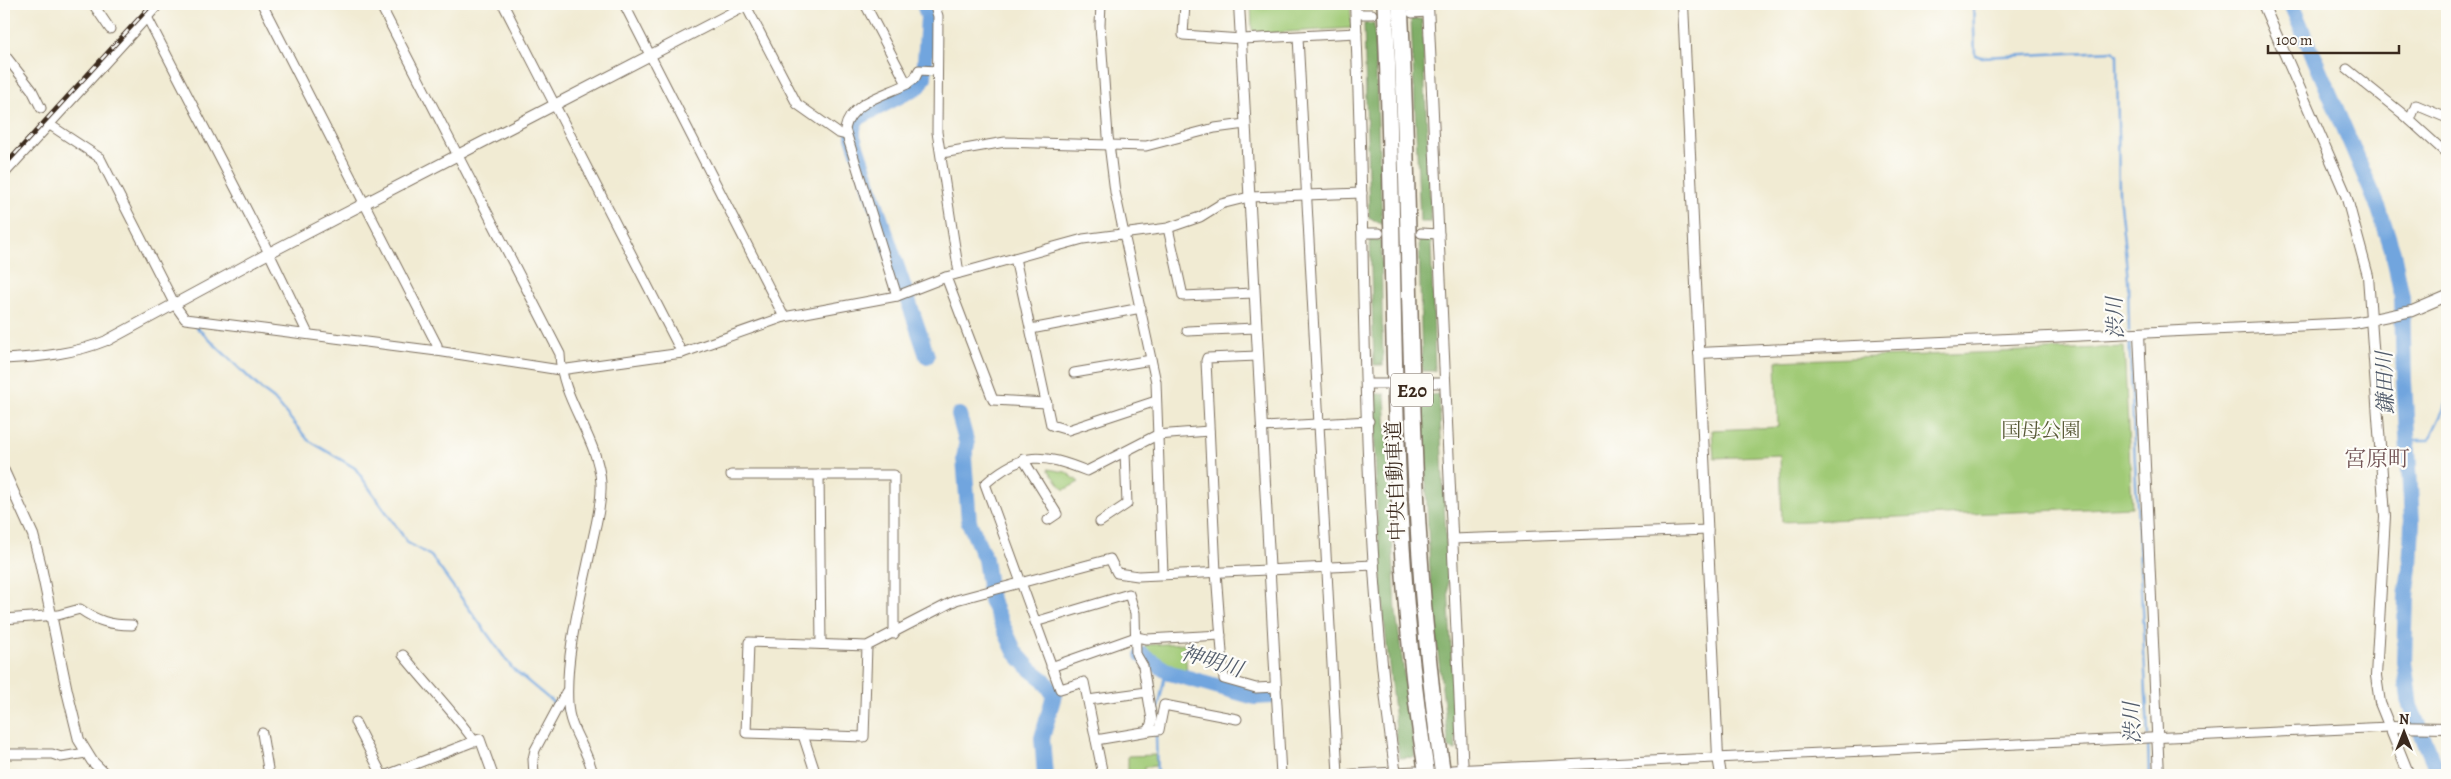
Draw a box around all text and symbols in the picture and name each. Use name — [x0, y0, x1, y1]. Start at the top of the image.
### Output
scale bar — [2268, 22, 2400, 54]
text: 100 m — [2276, 30, 2313, 50]
water label: 渋川 — [2100, 295, 2130, 339]
water label: 鎌田川 — [2370, 349, 2400, 415]
road number: E20 — [1391, 374, 1433, 406]
park label: 国母公園 — [2001, 417, 2081, 444]
street label: 中央自動車道 — [1380, 421, 1411, 541]
district label: 宮原町 — [2344, 444, 2410, 474]
water label: 神明川 — [1178, 638, 1248, 684]
water label: 渋川 — [2117, 700, 2147, 744]
north arrow — [2378, 706, 2428, 756]
text: N — [2399, 710, 2409, 729]

